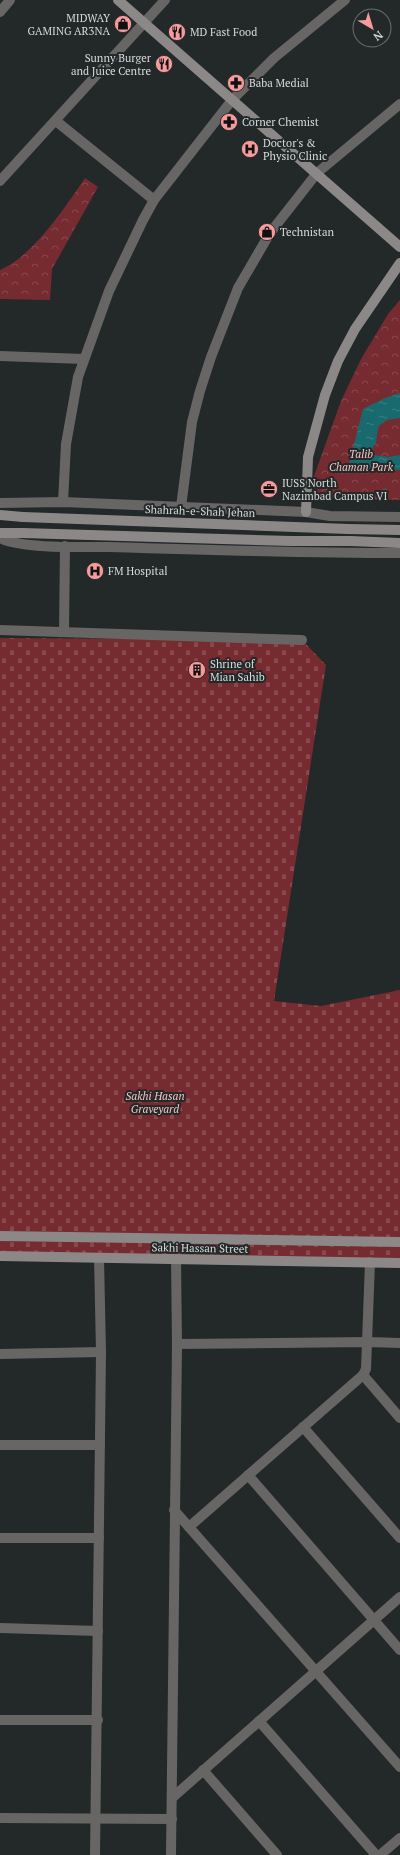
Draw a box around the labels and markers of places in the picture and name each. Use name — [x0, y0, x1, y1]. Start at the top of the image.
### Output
place label: MIDWAY GAMING AR3NA — [27, 11, 111, 38]
shop icon: MIDWAY GAMING AR3NA — [113, 14, 133, 34]
restaurant icon: MD Fast Food — [167, 22, 187, 42]
place label: MD Fast Food — [190, 25, 257, 39]
place label: Sunny Burger and Juice Centre — [71, 51, 152, 78]
restaurant icon: Sunny Burger and Juice Centre — [154, 54, 174, 74]
pharmacy icon: Baba Medial — [226, 73, 246, 93]
place label: Baba Medial — [249, 76, 309, 90]
pharmacy icon: Corner Chemist — [219, 112, 239, 132]
place label: Corner Chemist — [242, 115, 319, 129]
place label: Doctor's & Physio Clinic — [263, 136, 327, 163]
hospital icon: Doctor's & Physio Clinic — [240, 139, 260, 159]
shop icon: Technistan — [257, 222, 277, 242]
place label: Technistan — [280, 225, 334, 239]
place label: IUSS North Nazimbad Campus VI — [282, 476, 387, 503]
office icon: IUSS North Nazimbad Campus VI — [259, 479, 279, 499]
hospital icon: FM Hospital — [85, 561, 105, 581]
place label: FM Hospital — [108, 564, 168, 578]
place label: Shrine of Mian Sahib — [210, 657, 265, 684]
building icon: Shrine of Mian Sahib — [187, 660, 207, 680]

